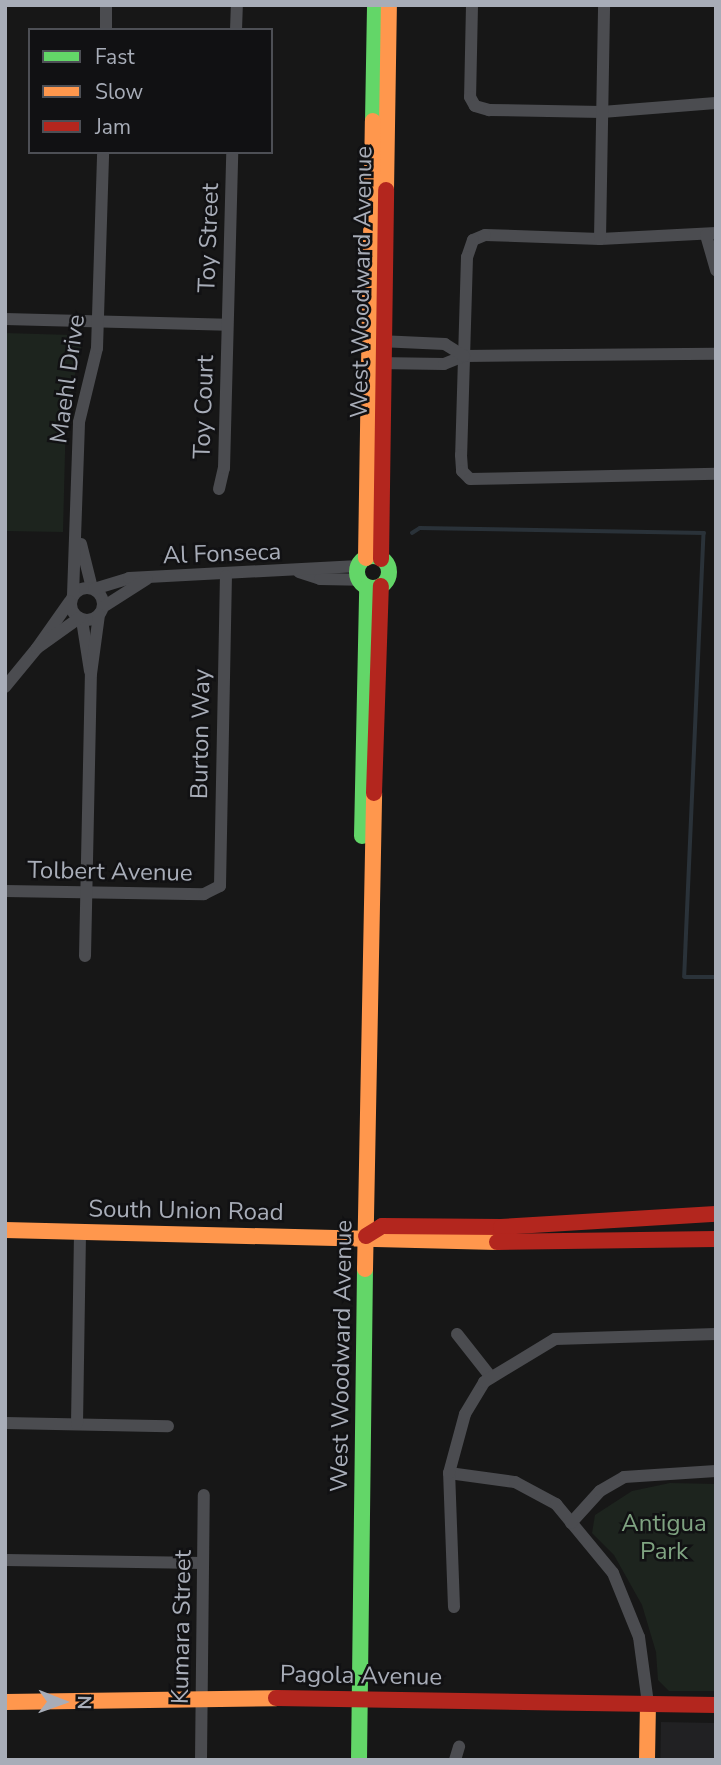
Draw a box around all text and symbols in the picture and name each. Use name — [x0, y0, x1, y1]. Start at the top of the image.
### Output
legend — [28, 28, 273, 154]
text: Fast — [95, 43, 135, 71]
text: Slow — [95, 78, 143, 106]
text: Jam — [95, 113, 131, 141]
street label: West Woodward Avenue — [345, 146, 379, 418]
street label: Toy Street — [193, 183, 225, 293]
street label: Maehl Drive — [45, 313, 91, 445]
street label: Toy Court — [188, 355, 220, 459]
street label: Al Fonseca — [162, 538, 282, 570]
street label: Burton Way — [185, 669, 217, 799]
street label: Tolbert Avenue — [27, 856, 193, 888]
street label: South Union Road — [88, 1195, 284, 1227]
street label: West Woodward Avenue — [325, 1220, 359, 1492]
park label: Antigua Park — [621, 1510, 707, 1566]
street label: Kumara Street — [166, 1550, 198, 1704]
street label: Pagola Avenue — [280, 1660, 442, 1692]
north arrow — [28, 1667, 98, 1737]
text: N — [71, 1695, 97, 1710]

